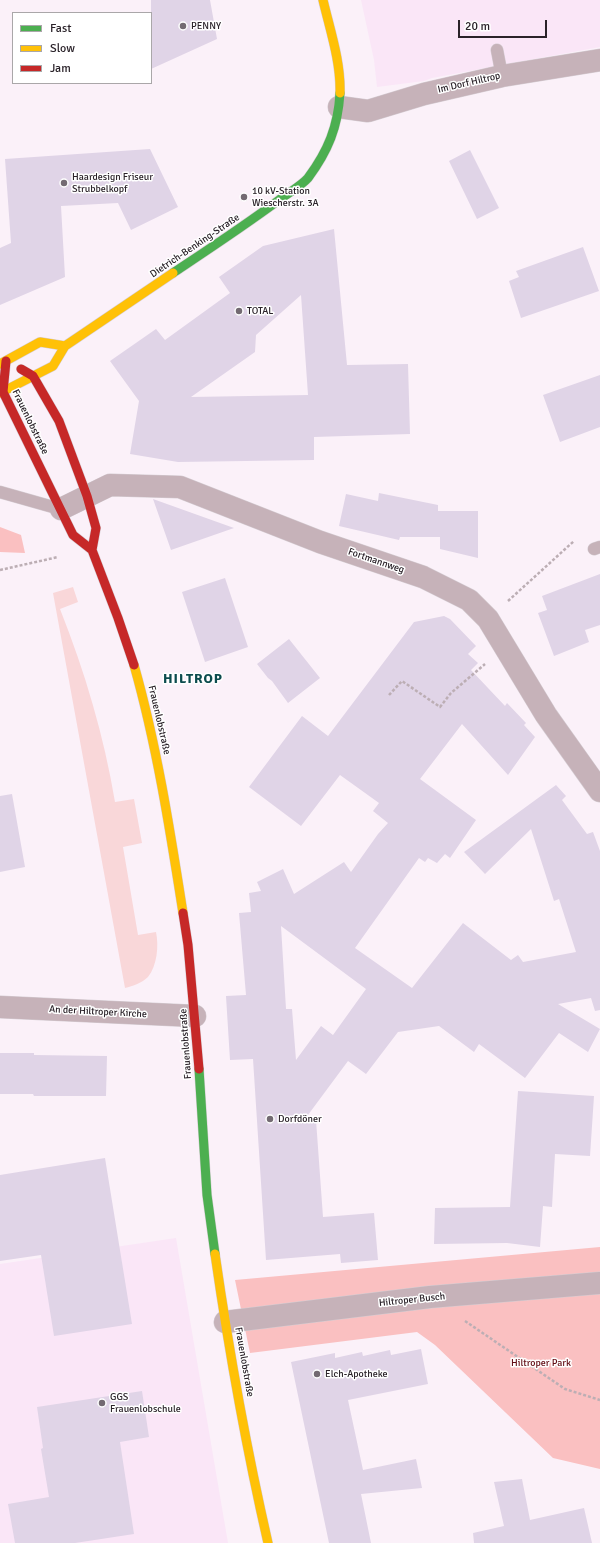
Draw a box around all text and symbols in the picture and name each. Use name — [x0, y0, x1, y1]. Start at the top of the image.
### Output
legend — [12, 12, 152, 84]
scale bar — [460, 12, 549, 38]
text: 20 m — [465, 19, 490, 34]
place label: PENNY — [191, 20, 221, 32]
text: Fast — [50, 21, 71, 36]
marker: PENNY — [178, 21, 188, 31]
text: Slow — [50, 41, 75, 56]
text: Jam — [50, 61, 71, 76]
street label: Im Dorf Hiltrop — [436, 70, 502, 96]
place label: Haardesign Friseur Strubbelkopf — [72, 171, 153, 194]
marker: Haardesign Friseur Strubbelkopf — [59, 178, 69, 188]
place label: 10 kV-Station Wiescherstr. 3A — [252, 185, 319, 208]
marker: 10 kV-Station Wiescherstr. 3A — [239, 192, 249, 202]
street label: Dietrich-Benking-Straße — [148, 212, 242, 280]
place label: TOTAL — [247, 305, 273, 317]
marker: TOTAL — [234, 306, 244, 316]
street label: Frauenlobstraße — [9, 388, 51, 456]
street label: Fortmannweg — [346, 546, 406, 576]
district label: HILTROP — [163, 671, 223, 687]
street label: Frauenlobstraße — [145, 684, 173, 756]
street label: An der Hiltroper Kirche — [49, 1003, 147, 1021]
street label: Frauenlobstraße — [178, 1008, 194, 1080]
place label: Dorfdöner — [278, 1113, 322, 1125]
marker: Dorfdöner — [265, 1114, 275, 1124]
street label: Hiltroper Busch — [378, 1291, 446, 1309]
street label: Frauenlobstraße — [232, 1326, 256, 1398]
park label: Hiltroper Park — [511, 1357, 571, 1369]
place label: Elch-Apotheke — [325, 1368, 387, 1380]
marker: Elch-Apotheke — [312, 1369, 322, 1379]
place label: GGS Frauenlobschule — [110, 1391, 181, 1414]
marker: GGS Frauenlobschule — [97, 1398, 107, 1408]

